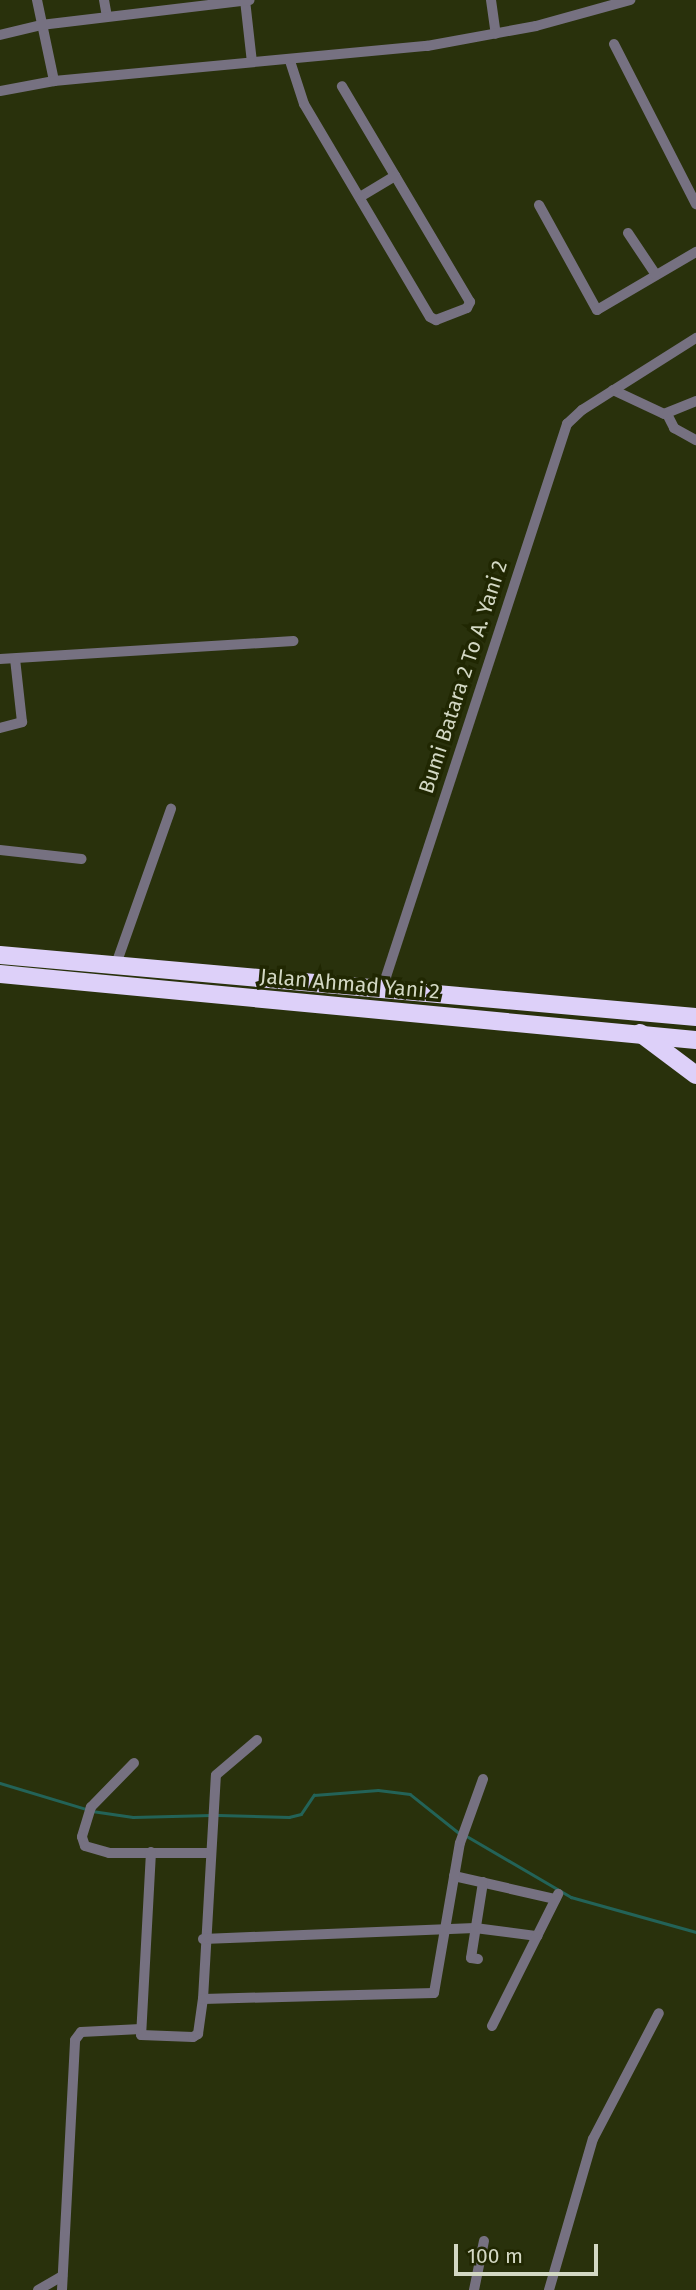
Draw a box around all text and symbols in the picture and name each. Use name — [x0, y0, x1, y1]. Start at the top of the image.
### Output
street label: Bumi Batara 2 To A. Yani 2 — [413, 557, 513, 797]
street label: Jalan Ahmad Yani 2 — [259, 964, 441, 1004]
scale bar — [458, 2230, 602, 2274]
text: 100 m — [467, 2243, 523, 2269]

